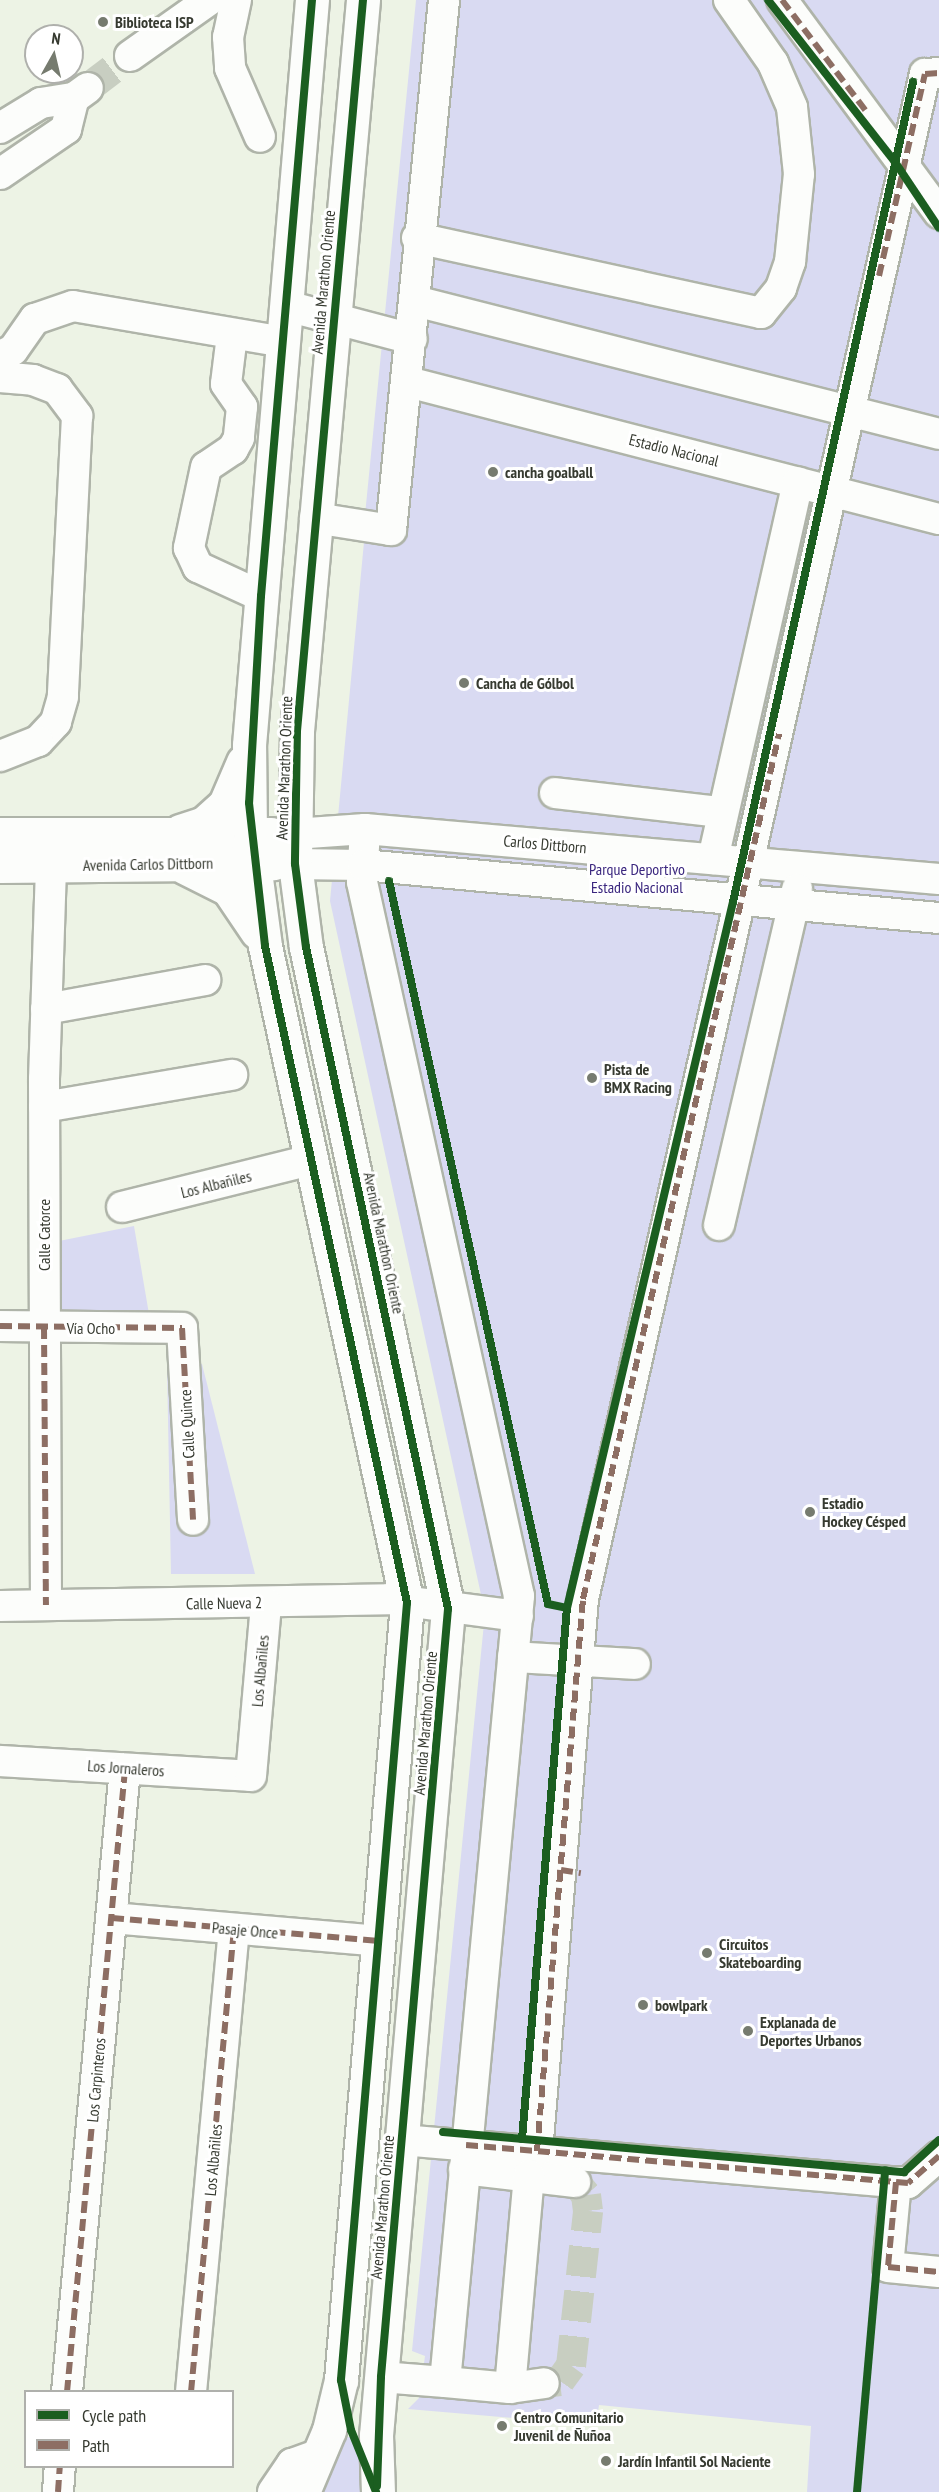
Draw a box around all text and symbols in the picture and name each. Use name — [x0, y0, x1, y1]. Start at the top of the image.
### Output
place label: Biblioteca ISP — [115, 12, 194, 32]
marker: Biblioteca ISP — [96, 15, 110, 29]
north arrow — [24, 24, 84, 84]
text: N — [51, 28, 62, 49]
street label: Avenida Marathon Oriente — [307, 209, 339, 355]
street label: Estadio Nacional — [627, 430, 721, 470]
place label: cancha goalball — [505, 462, 593, 482]
marker: cancha goalball — [486, 465, 500, 479]
place label: Cancha de Gólbol — [476, 673, 574, 693]
marker: Cancha de Gólbol — [457, 676, 471, 690]
street label: Avenida Marathon Oriente — [272, 696, 296, 840]
street label: Carlos Dittborn — [503, 831, 587, 857]
street label: Avenida Carlos Dittborn — [83, 853, 213, 875]
park label: Parque Deportivo Estadio Nacional — [589, 859, 685, 897]
place label: Pista de BMX Racing — [604, 1059, 672, 1097]
marker: Pista de BMX Racing — [585, 1071, 599, 1085]
street label: Los Albañiles — [178, 1166, 254, 1202]
street label: Avenida Marathon Oriente — [360, 1170, 408, 1316]
street label: Calle Catorce — [34, 1199, 54, 1271]
street label: Vía Ocho — [67, 1318, 115, 1338]
street label: Calle Quince — [176, 1389, 198, 1459]
place label: Estadio Hockey Césped — [822, 1493, 906, 1531]
marker: Estadio Hockey Césped — [803, 1505, 817, 1519]
street label: Calle Nueva 2 — [186, 1593, 262, 1613]
street label: Los Albañiles — [247, 1634, 273, 1708]
street label: Avenida Marathon Oriente — [409, 1650, 441, 1796]
street label: Los Jornaleros — [87, 1756, 165, 1780]
street label: Pasaje Once — [211, 1918, 279, 1942]
place label: Circuitos Skateboarding — [719, 1934, 801, 1972]
marker: Circuitos Skateboarding — [700, 1946, 714, 1960]
place label: bowlpark — [655, 1995, 708, 2015]
marker: bowlpark — [636, 1998, 650, 2012]
place label: Explanada de Deportes Urbanos — [760, 2012, 862, 2050]
marker: Explanada de Deportes Urbanos — [741, 2024, 755, 2038]
street label: Los Carpinteros — [83, 2037, 109, 2123]
street label: Los Albañiles — [200, 2123, 226, 2197]
street label: Avenida Marathon Oriente — [366, 2134, 398, 2280]
legend — [24, 2390, 234, 2468]
text: Cycle path — [82, 2404, 146, 2427]
place label: Centro Comunitario Juvenil de Ñuñoa — [514, 2407, 624, 2445]
marker: Centro Comunitario Juvenil de Ñuñoa — [495, 2419, 509, 2433]
text: Path — [82, 2434, 110, 2457]
place label: Jardín Infantil Sol Naciente — [618, 2451, 771, 2471]
marker: Jardín Infantil Sol Naciente — [599, 2454, 613, 2468]

